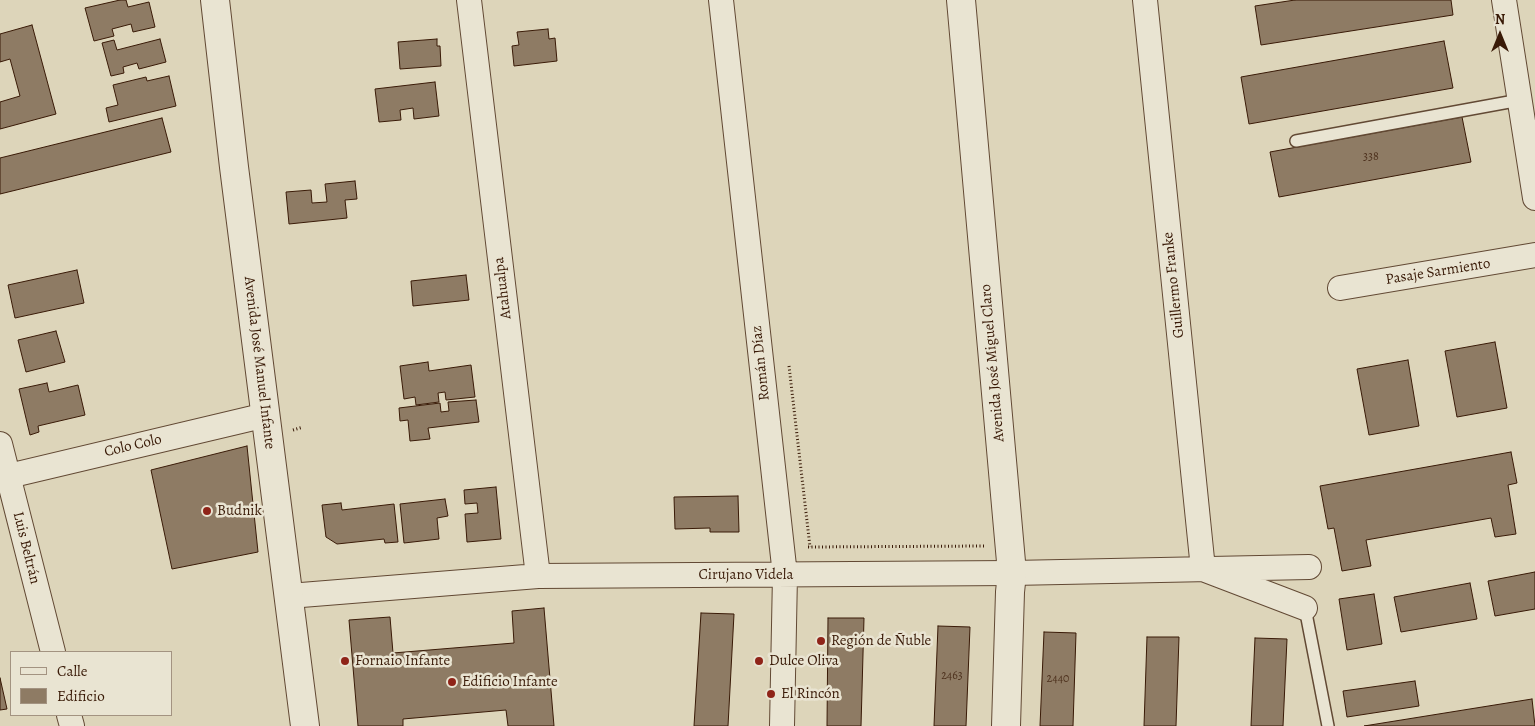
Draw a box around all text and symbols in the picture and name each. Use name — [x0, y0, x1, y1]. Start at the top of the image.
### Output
north arrow — [1475, 10, 1525, 60]
text: N — [1495, 10, 1505, 29]
house number: 338 — [1363, 150, 1379, 164]
street label: Guillermo Franke — [1159, 231, 1189, 339]
street label: Pasaje Sarmiento — [1384, 255, 1492, 289]
street label: Atahualpa — [490, 256, 516, 320]
street label: Avenida José Manuel Infante — [239, 276, 279, 450]
street label: Avenida José Miguel Claro — [977, 283, 1009, 443]
street label: Román Díaz — [748, 325, 774, 401]
street label: Colo Colo — [103, 431, 163, 461]
place label: Budnik — [217, 502, 262, 520]
marker: Budnik — [201, 505, 213, 517]
street label: Luis Beltrán — [8, 510, 44, 586]
street label: Cirujano Videla — [699, 566, 793, 584]
place label: Región de Ñuble — [831, 632, 931, 650]
marker: Región de Ñuble — [815, 635, 827, 647]
legend — [10, 651, 172, 716]
place label: Fornaio Infante — [355, 652, 450, 670]
place label: Dulce Oliva — [769, 652, 839, 670]
marker: Fornaio Infante — [339, 655, 351, 667]
marker: Dulce Oliva — [753, 655, 765, 667]
text: Calle — [57, 661, 87, 681]
house number: 2463 — [941, 669, 963, 683]
house number: 2440 — [1047, 672, 1069, 686]
place label: Edificio Infante — [462, 673, 558, 691]
marker: Edificio Infante — [446, 676, 458, 688]
place label: El Rincón — [781, 685, 840, 703]
text: Edificio — [57, 686, 105, 706]
marker: El Rincón — [765, 688, 777, 700]

